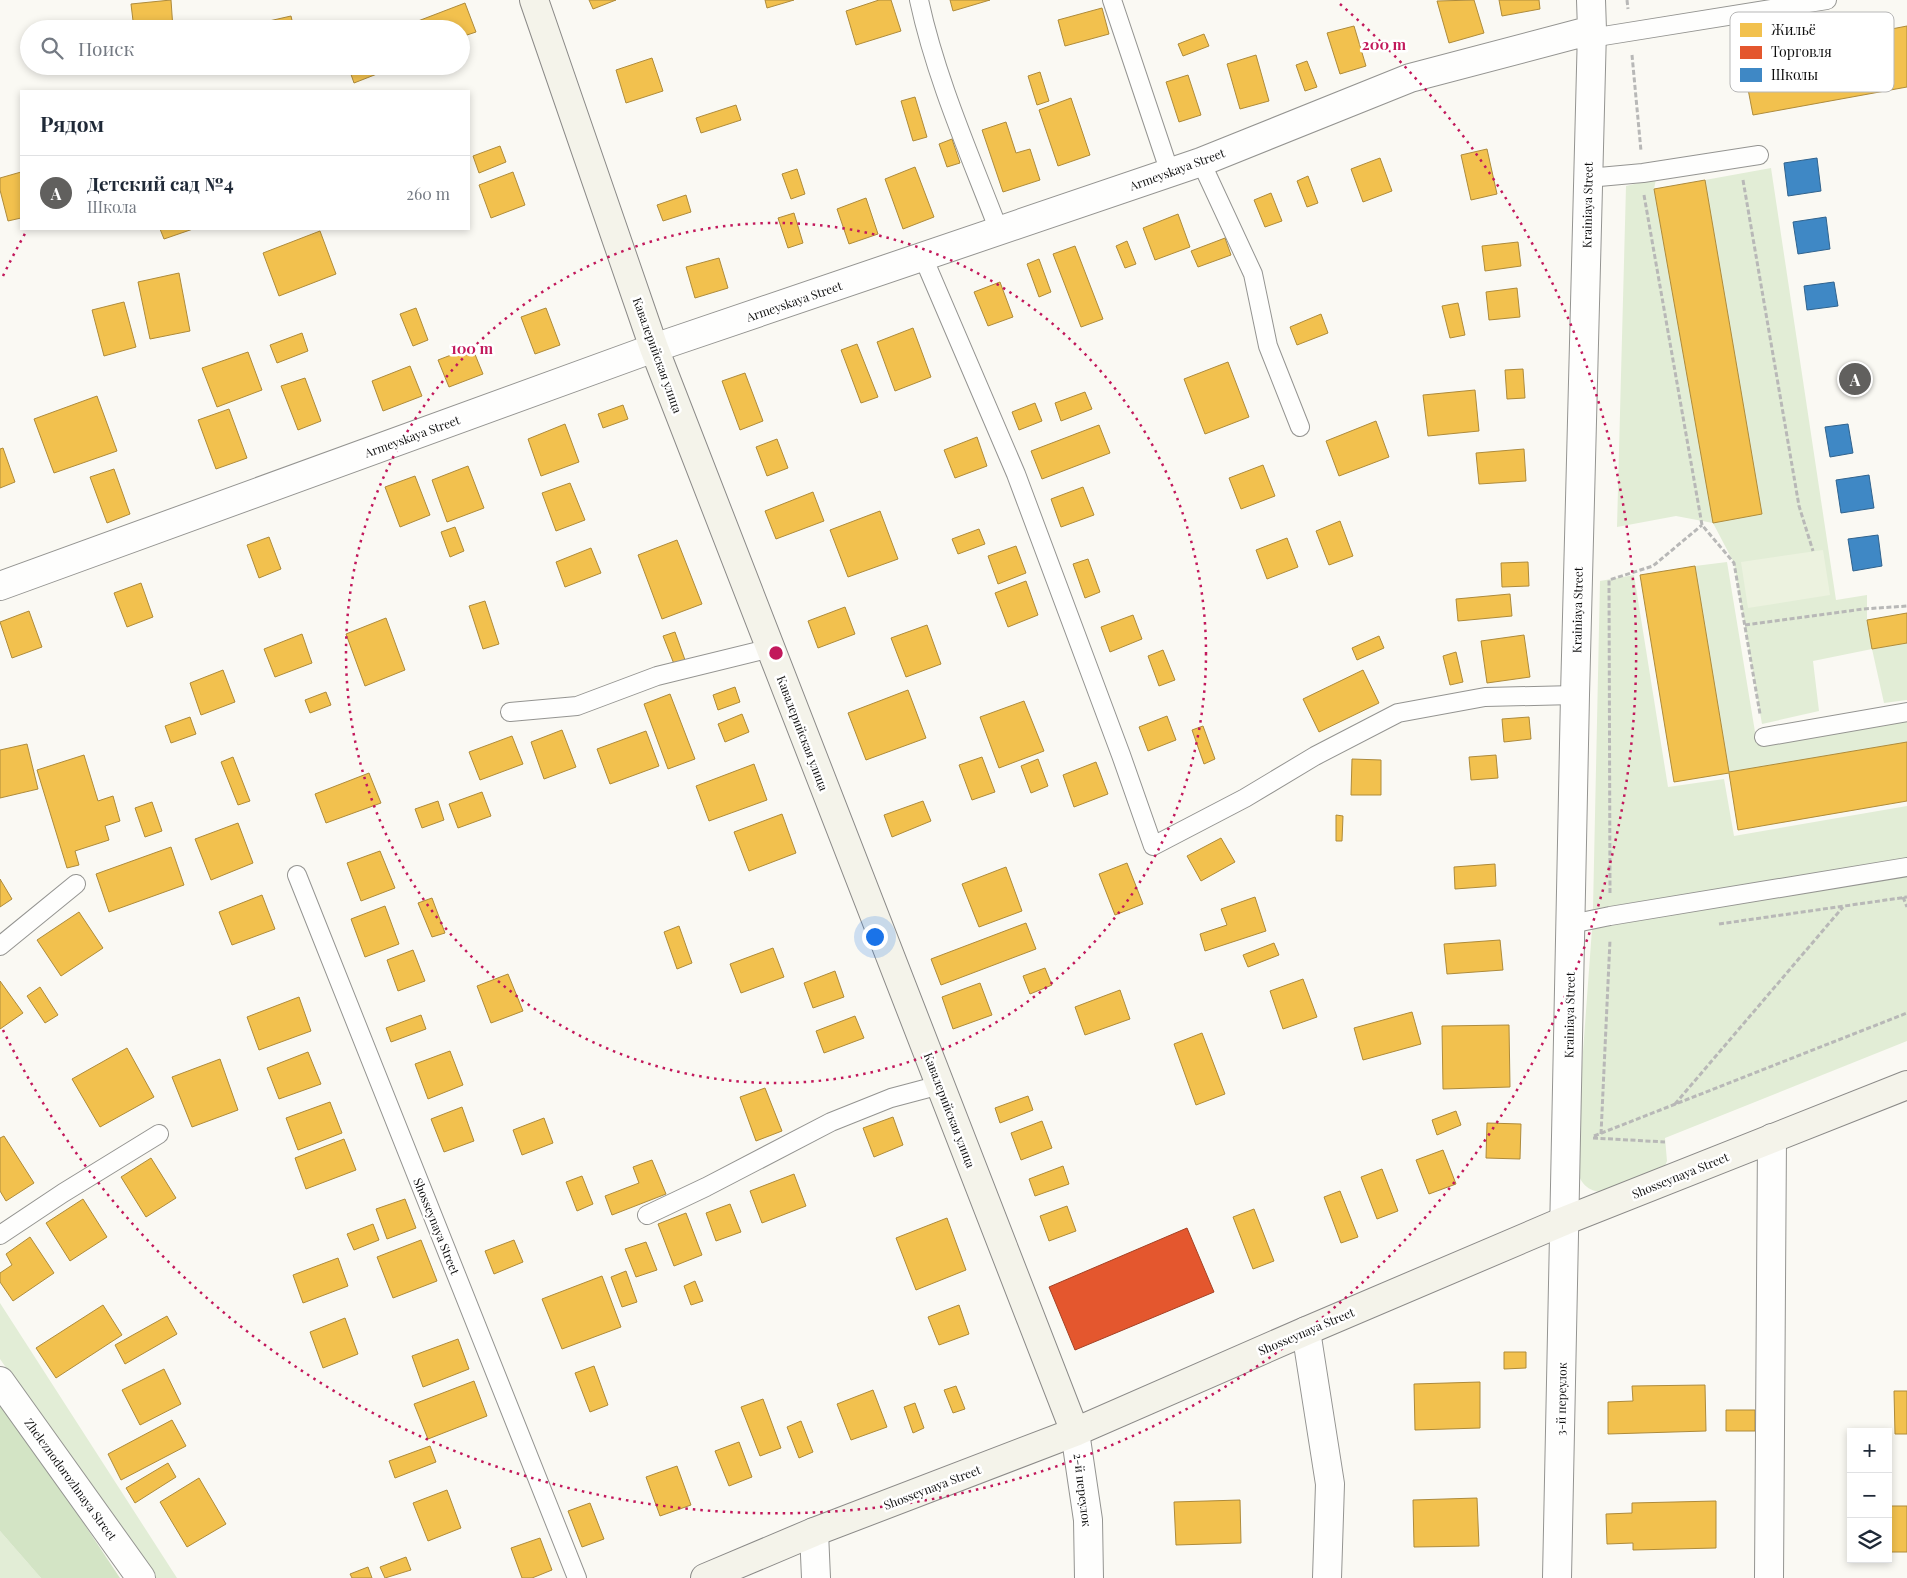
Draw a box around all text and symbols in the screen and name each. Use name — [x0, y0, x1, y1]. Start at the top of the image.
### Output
legend — [1730, 12, 1894, 92]
search box — [20, 20, 470, 75]
text: Жильё — [1771, 20, 1816, 39]
icon: search — [38, 34, 66, 62]
text: 200 m — [1362, 34, 1407, 54]
text: Поиск — [78, 35, 134, 61]
text: Торговля — [1771, 42, 1832, 61]
text: Школы — [1771, 65, 1818, 84]
text: Рядом — [40, 109, 104, 137]
street label: Armeyskaya Street — [1126, 144, 1228, 194]
street label: Krainiaya Street — [1578, 161, 1596, 248]
text: Детский сад №4 — [87, 170, 234, 196]
text: A — [51, 183, 61, 204]
text: 260 m — [406, 183, 450, 204]
text: Школа — [87, 196, 137, 217]
street label: Armeyskaya Street — [743, 277, 845, 325]
street label: Кавалерийская улица — [630, 295, 686, 415]
text: 100 m — [451, 338, 494, 358]
pin: A — [1839, 360, 1871, 398]
street label: Armeyskaya Street — [361, 411, 463, 461]
street label: Krainiaya Street — [1568, 566, 1586, 653]
centre of rings — [767, 644, 785, 662]
street label: Кавалерийская улица — [774, 673, 832, 793]
your location — [862, 924, 888, 950]
street label: Krainiaya Street — [1560, 971, 1578, 1058]
street label: Кавалерийская улица — [921, 1050, 979, 1170]
street label: Shosseynaya Street — [1629, 1148, 1731, 1202]
street label: Shosseynaya Street — [410, 1175, 464, 1277]
street label: Shosseynaya Street — [1255, 1303, 1357, 1358]
street label: 3-й переулок — [1552, 1362, 1570, 1436]
street label: Zheleznodorozhnaya Street — [21, 1415, 121, 1544]
map controls — [1847, 1428, 1892, 1563]
button: + — [1847, 1428, 1892, 1473]
street label: 2-й переулок — [1071, 1453, 1095, 1528]
street label: Shosseynaya Street — [881, 1461, 984, 1513]
button: − — [1847, 1473, 1892, 1518]
button: layers — [1847, 1518, 1892, 1563]

